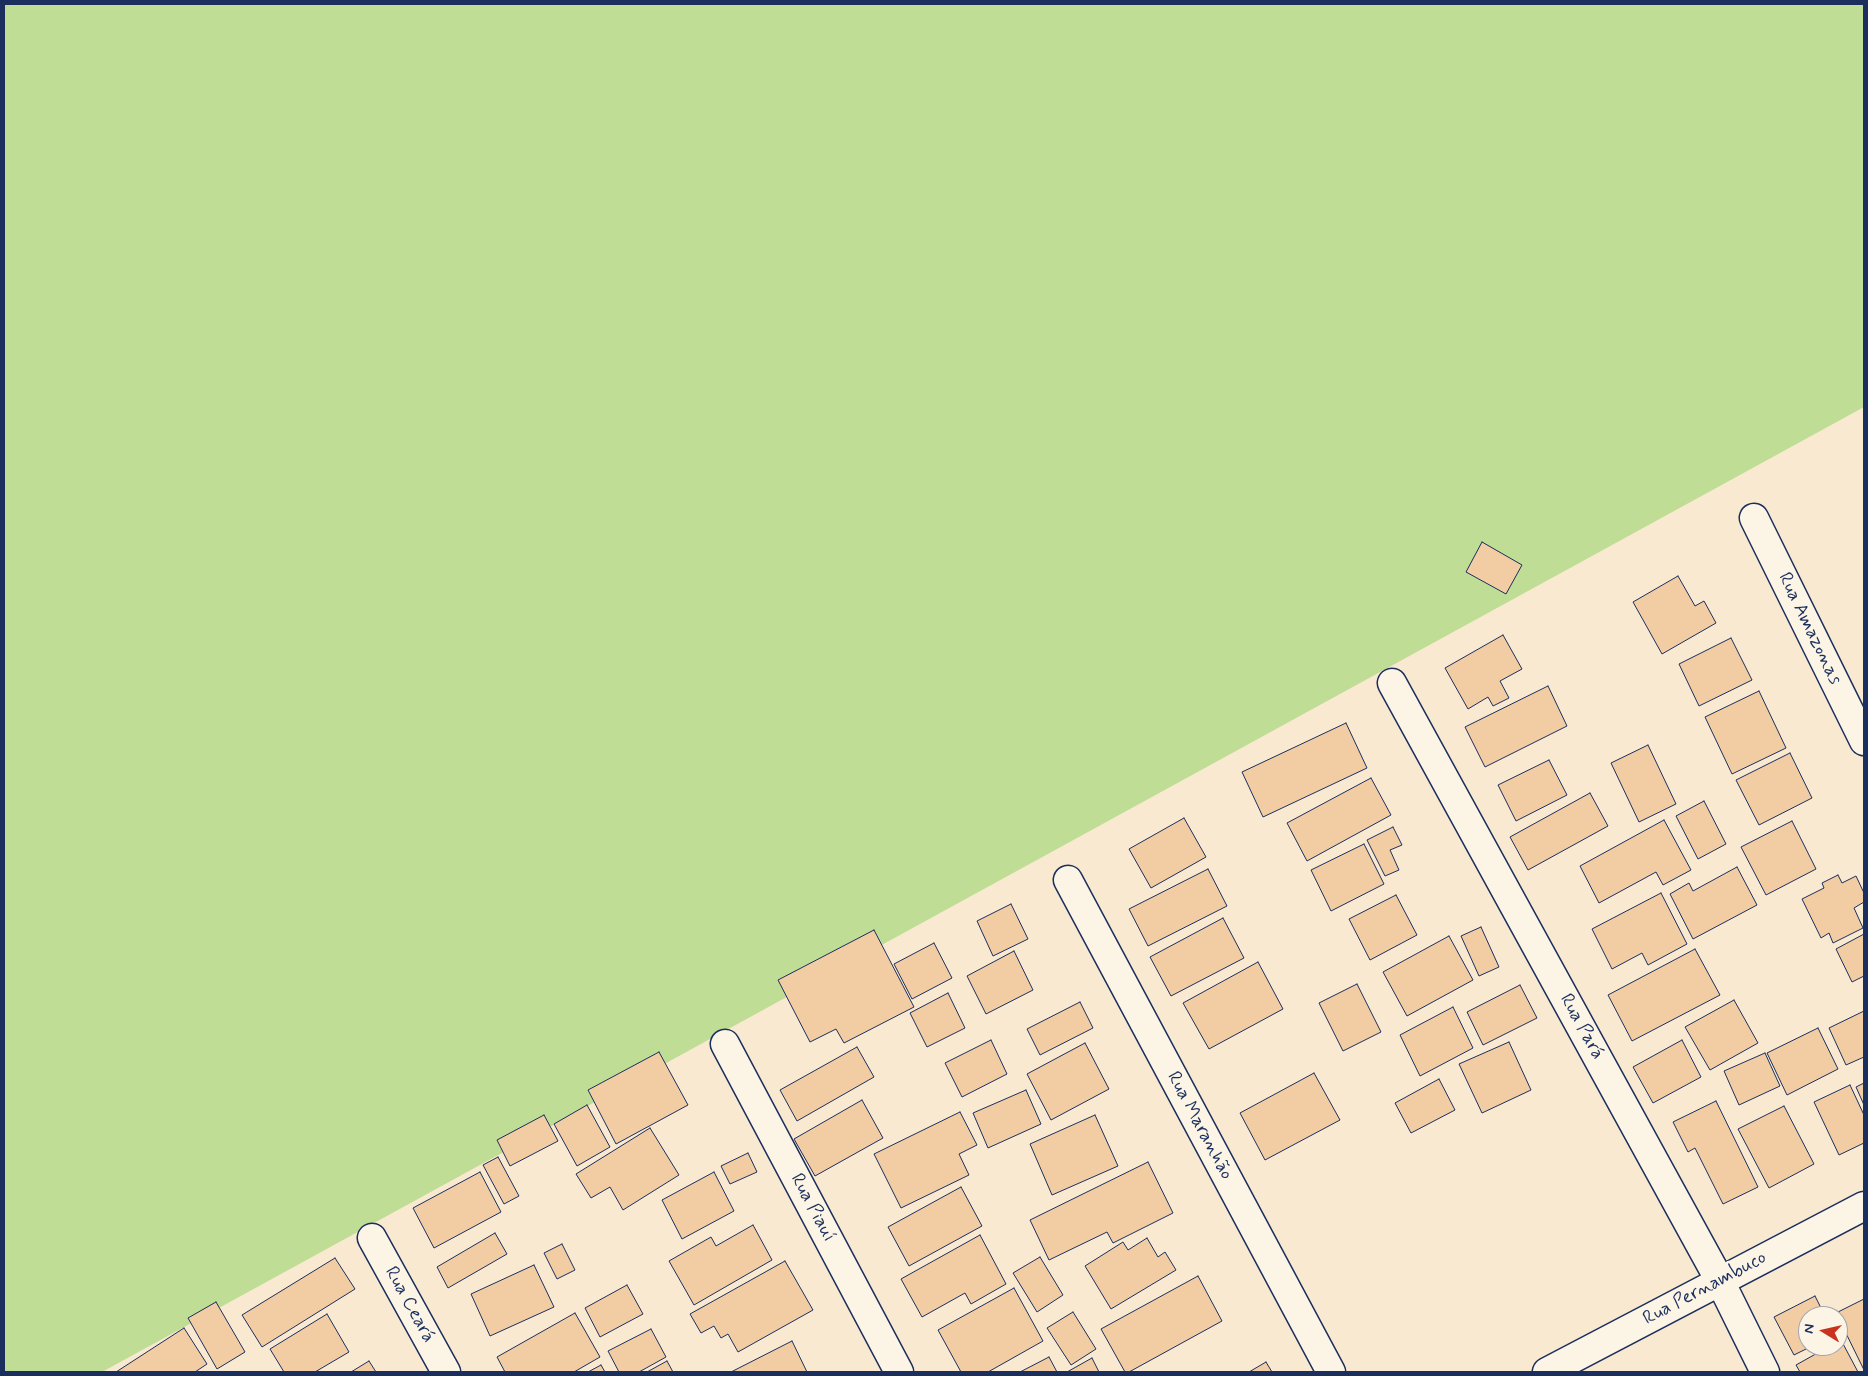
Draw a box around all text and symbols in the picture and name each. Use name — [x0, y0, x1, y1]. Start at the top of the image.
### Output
street label: Rua Amazonas — [1772, 569, 1846, 689]
street label: Rua Pará — [1554, 990, 1608, 1064]
street label: Rua Maranhão — [1161, 1068, 1237, 1184]
street label: Rua Piauí — [785, 1170, 839, 1246]
street label: Rua Pernambuco — [1639, 1247, 1771, 1331]
street label: Rua Ceará — [379, 1263, 439, 1347]
north arrow — [1798, 1306, 1848, 1356]
text: N — [1800, 1323, 1819, 1335]

